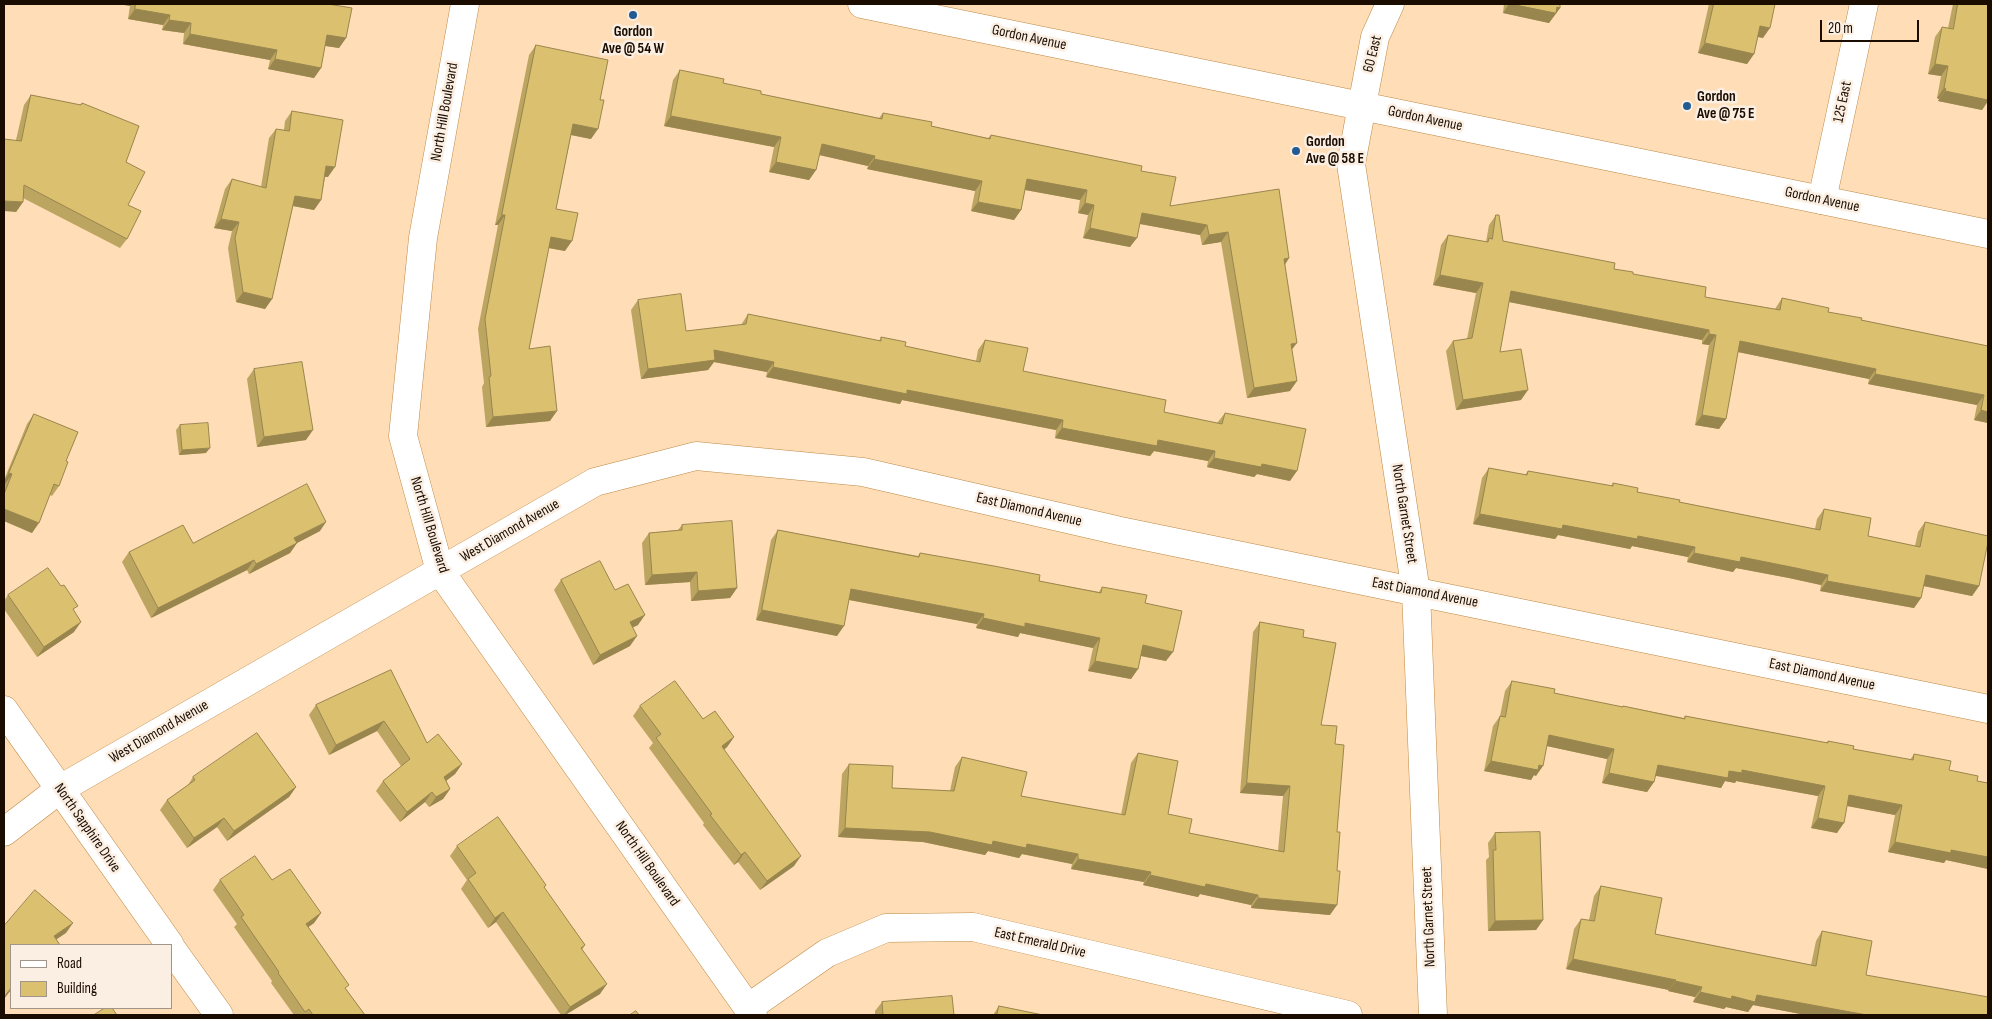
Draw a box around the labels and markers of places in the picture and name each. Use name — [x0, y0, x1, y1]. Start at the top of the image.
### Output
marker: Gordon Ave @ 54 W — [627, 9, 639, 21]
place label: Gordon Ave @ 54 W — [602, 23, 664, 58]
place label: Gordon Ave @ 75 E — [1697, 88, 1755, 123]
marker: Gordon Ave @ 75 E — [1681, 100, 1693, 112]
place label: Gordon Ave @ 58 E — [1306, 133, 1364, 168]
marker: Gordon Ave @ 58 E — [1290, 145, 1302, 157]

